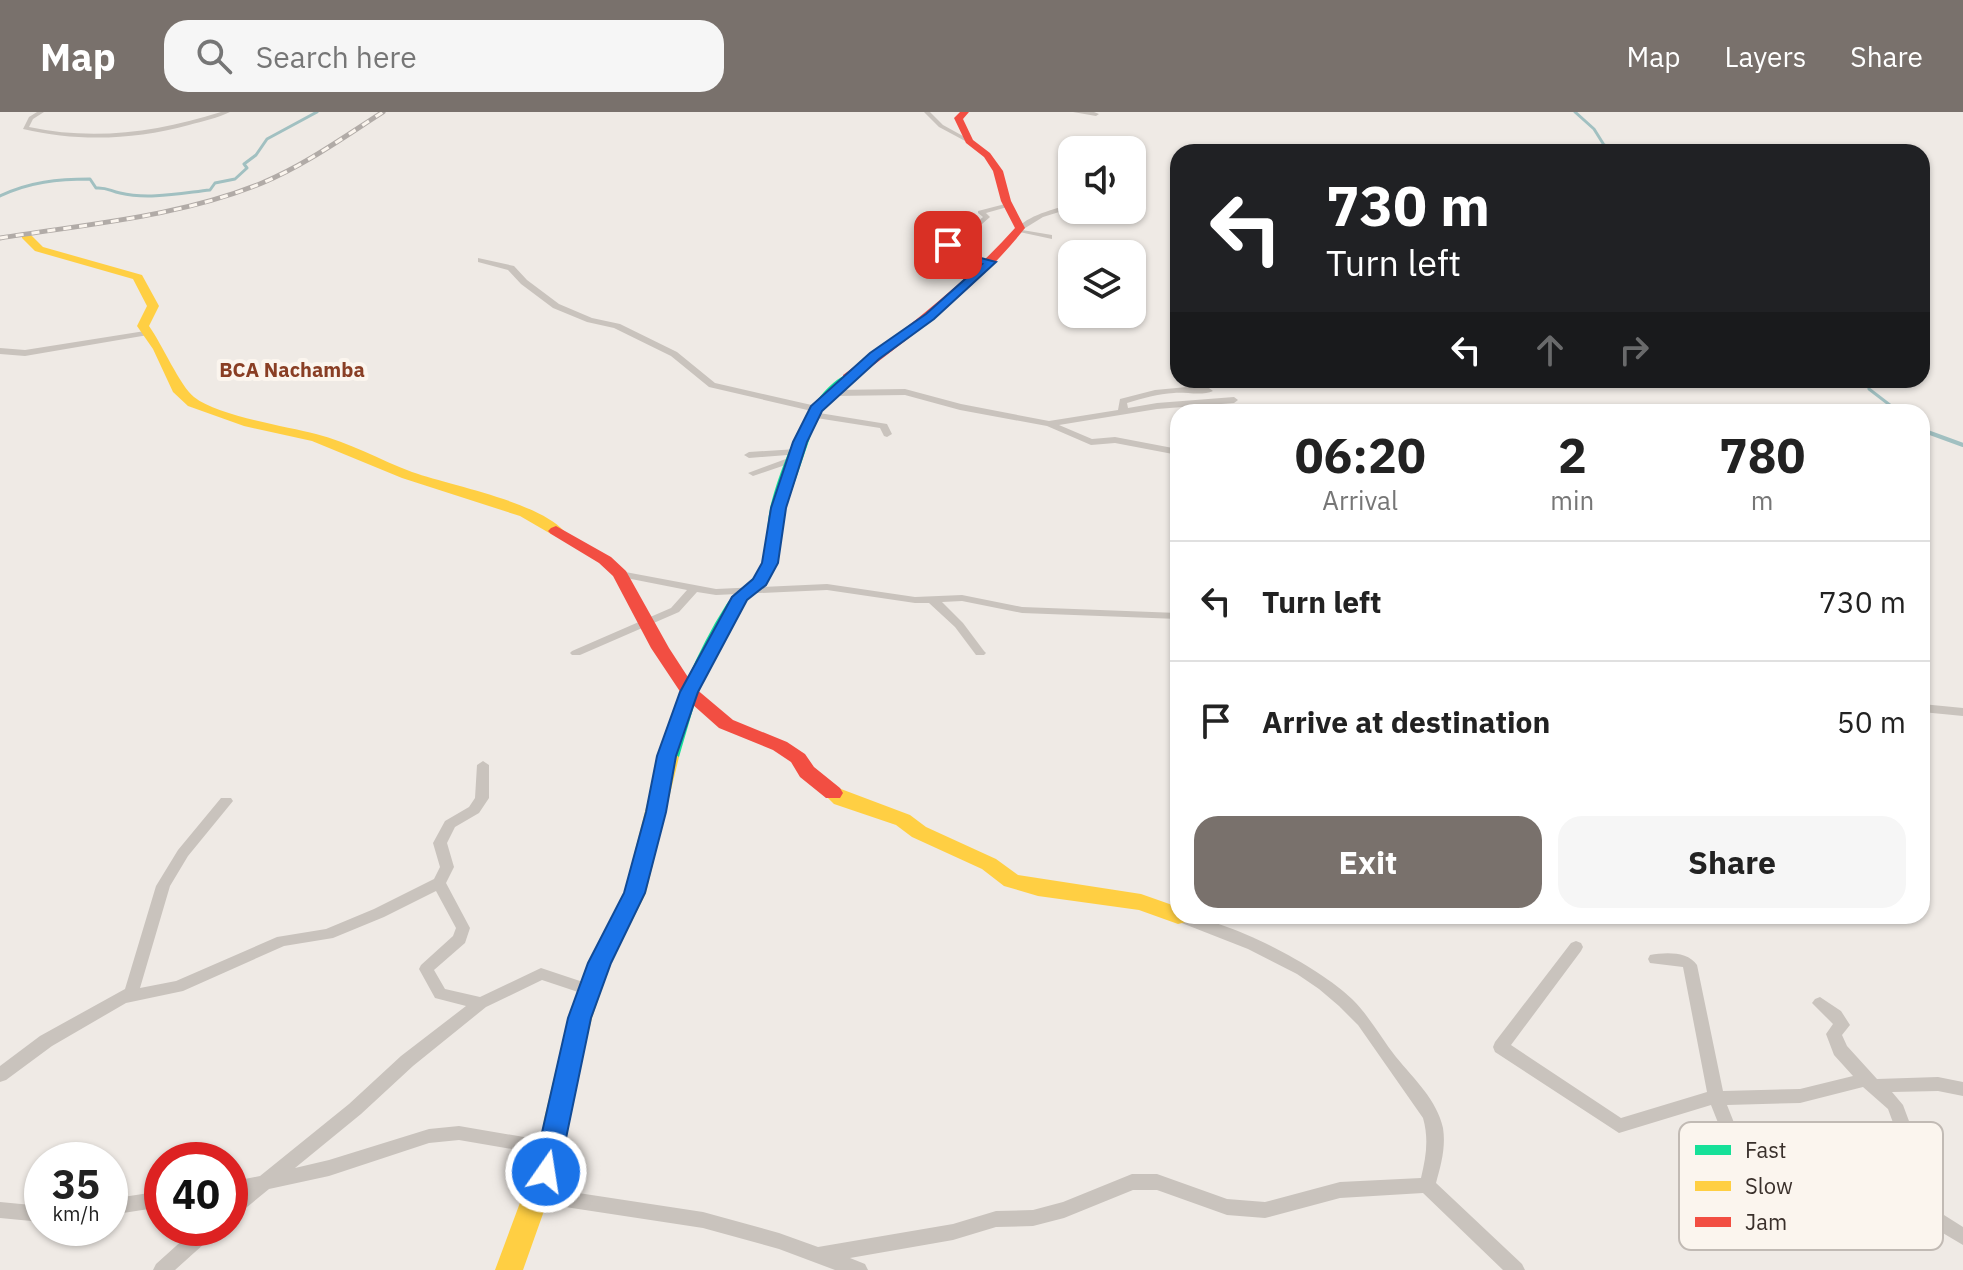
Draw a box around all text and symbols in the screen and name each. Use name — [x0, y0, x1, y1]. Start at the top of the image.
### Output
search box — [164, 20, 724, 92]
text: Map — [40, 32, 116, 81]
icon: search — [192, 34, 236, 78]
text: Search here — [256, 37, 417, 76]
text: Map — [1626, 38, 1680, 75]
text: Layers — [1724, 38, 1806, 75]
text: Share — [1850, 38, 1923, 75]
map controls — [1058, 136, 1146, 328]
button: sound — [1058, 136, 1146, 224]
text: 730 m — [1326, 169, 1490, 241]
icon: left — [1194, 176, 1298, 280]
pin — [914, 211, 982, 279]
icon: arrive — [926, 223, 970, 267]
text: Turn left — [1326, 239, 1461, 286]
button: layers — [1058, 240, 1146, 328]
icon: left — [1444, 328, 1488, 372]
icon: ahead — [1528, 328, 1572, 372]
icon: right — [1612, 328, 1656, 372]
district label: BCA Nachamba — [219, 356, 365, 383]
text: 06:20 — [1295, 424, 1426, 486]
text: 2 — [1558, 424, 1587, 486]
text: 780 — [1719, 424, 1805, 486]
text: Arrival — [1322, 483, 1398, 517]
text: min — [1550, 483, 1594, 517]
text: m — [1751, 483, 1773, 517]
icon: left — [1194, 579, 1238, 623]
text: Turn left — [1262, 582, 1381, 621]
text: 730 m — [1819, 582, 1906, 621]
icon: arrive — [1194, 699, 1238, 743]
text: Arrive at destination — [1262, 702, 1550, 741]
text: 50 m — [1837, 702, 1906, 741]
button: Exit — [1194, 816, 1542, 908]
button: Share — [1558, 816, 1906, 908]
legend — [1679, 1122, 1943, 1250]
position arrow — [504, 1130, 588, 1214]
text: Fast — [1745, 1135, 1786, 1164]
speed limit sign: 40 — [144, 1142, 248, 1246]
text: 35 — [52, 1158, 100, 1210]
text: Slow — [1745, 1171, 1793, 1200]
text: km/h — [52, 1200, 100, 1227]
text: Jam — [1745, 1207, 1787, 1236]

